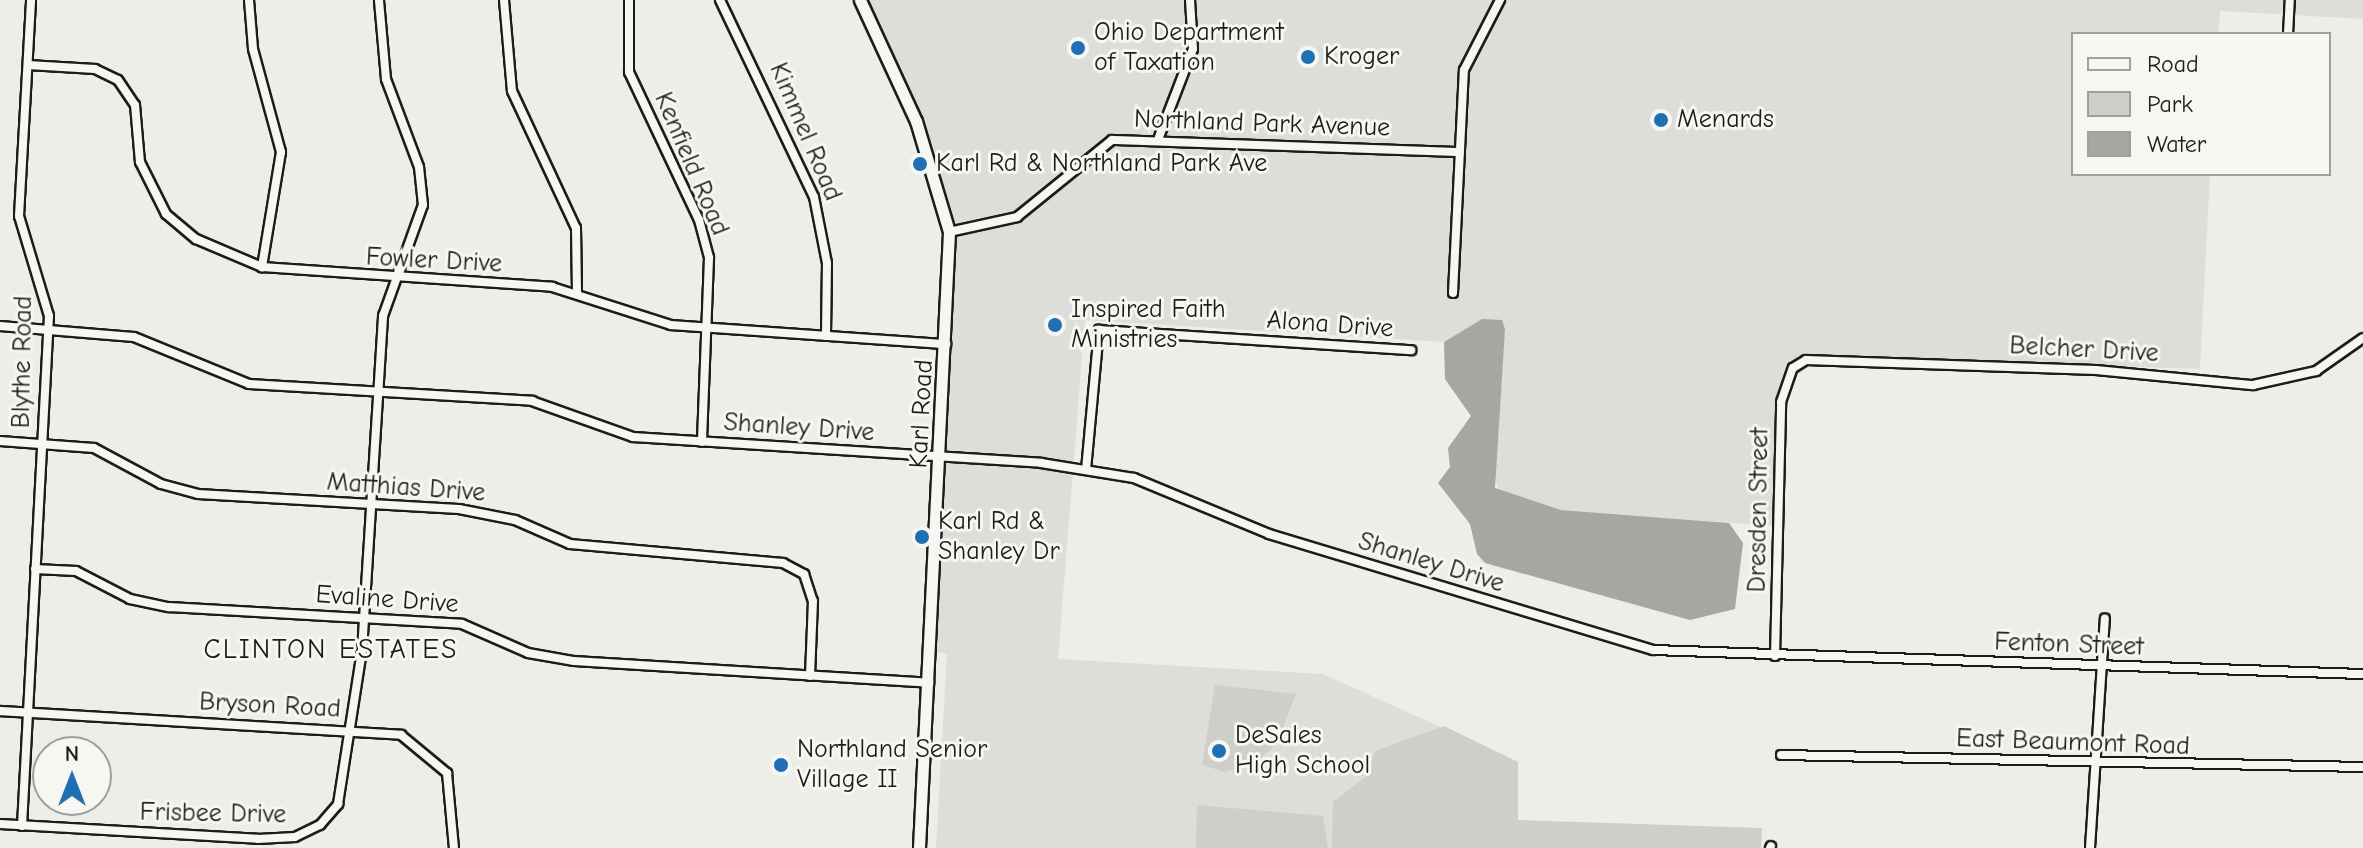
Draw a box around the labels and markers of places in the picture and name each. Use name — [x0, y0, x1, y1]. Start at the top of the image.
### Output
place label: Ohio Department of Taxation — [1094, 17, 1284, 78]
marker: Ohio Department of Taxation — [1069, 39, 1087, 57]
place label: Kroger — [1324, 41, 1399, 73]
marker: Kroger — [1299, 48, 1317, 66]
place label: Menards — [1677, 104, 1774, 136]
marker: Menards — [1652, 111, 1670, 129]
place label: Karl Rd & Northland Park Ave — [936, 148, 1267, 180]
marker: Karl Rd & Northland Park Ave — [911, 155, 929, 173]
place label: Inspired Faith Ministries — [1071, 294, 1226, 356]
marker: Inspired Faith Ministries — [1046, 316, 1064, 334]
place label: Karl Rd & Shanley Dr — [938, 506, 1060, 568]
marker: Karl Rd & Shanley Dr — [913, 528, 931, 546]
place label: DeSales High School — [1235, 720, 1370, 782]
place label: Northland Senior Village II — [797, 734, 987, 796]
marker: DeSales High School — [1210, 742, 1228, 760]
marker: Northland Senior Village II — [772, 756, 790, 774]

